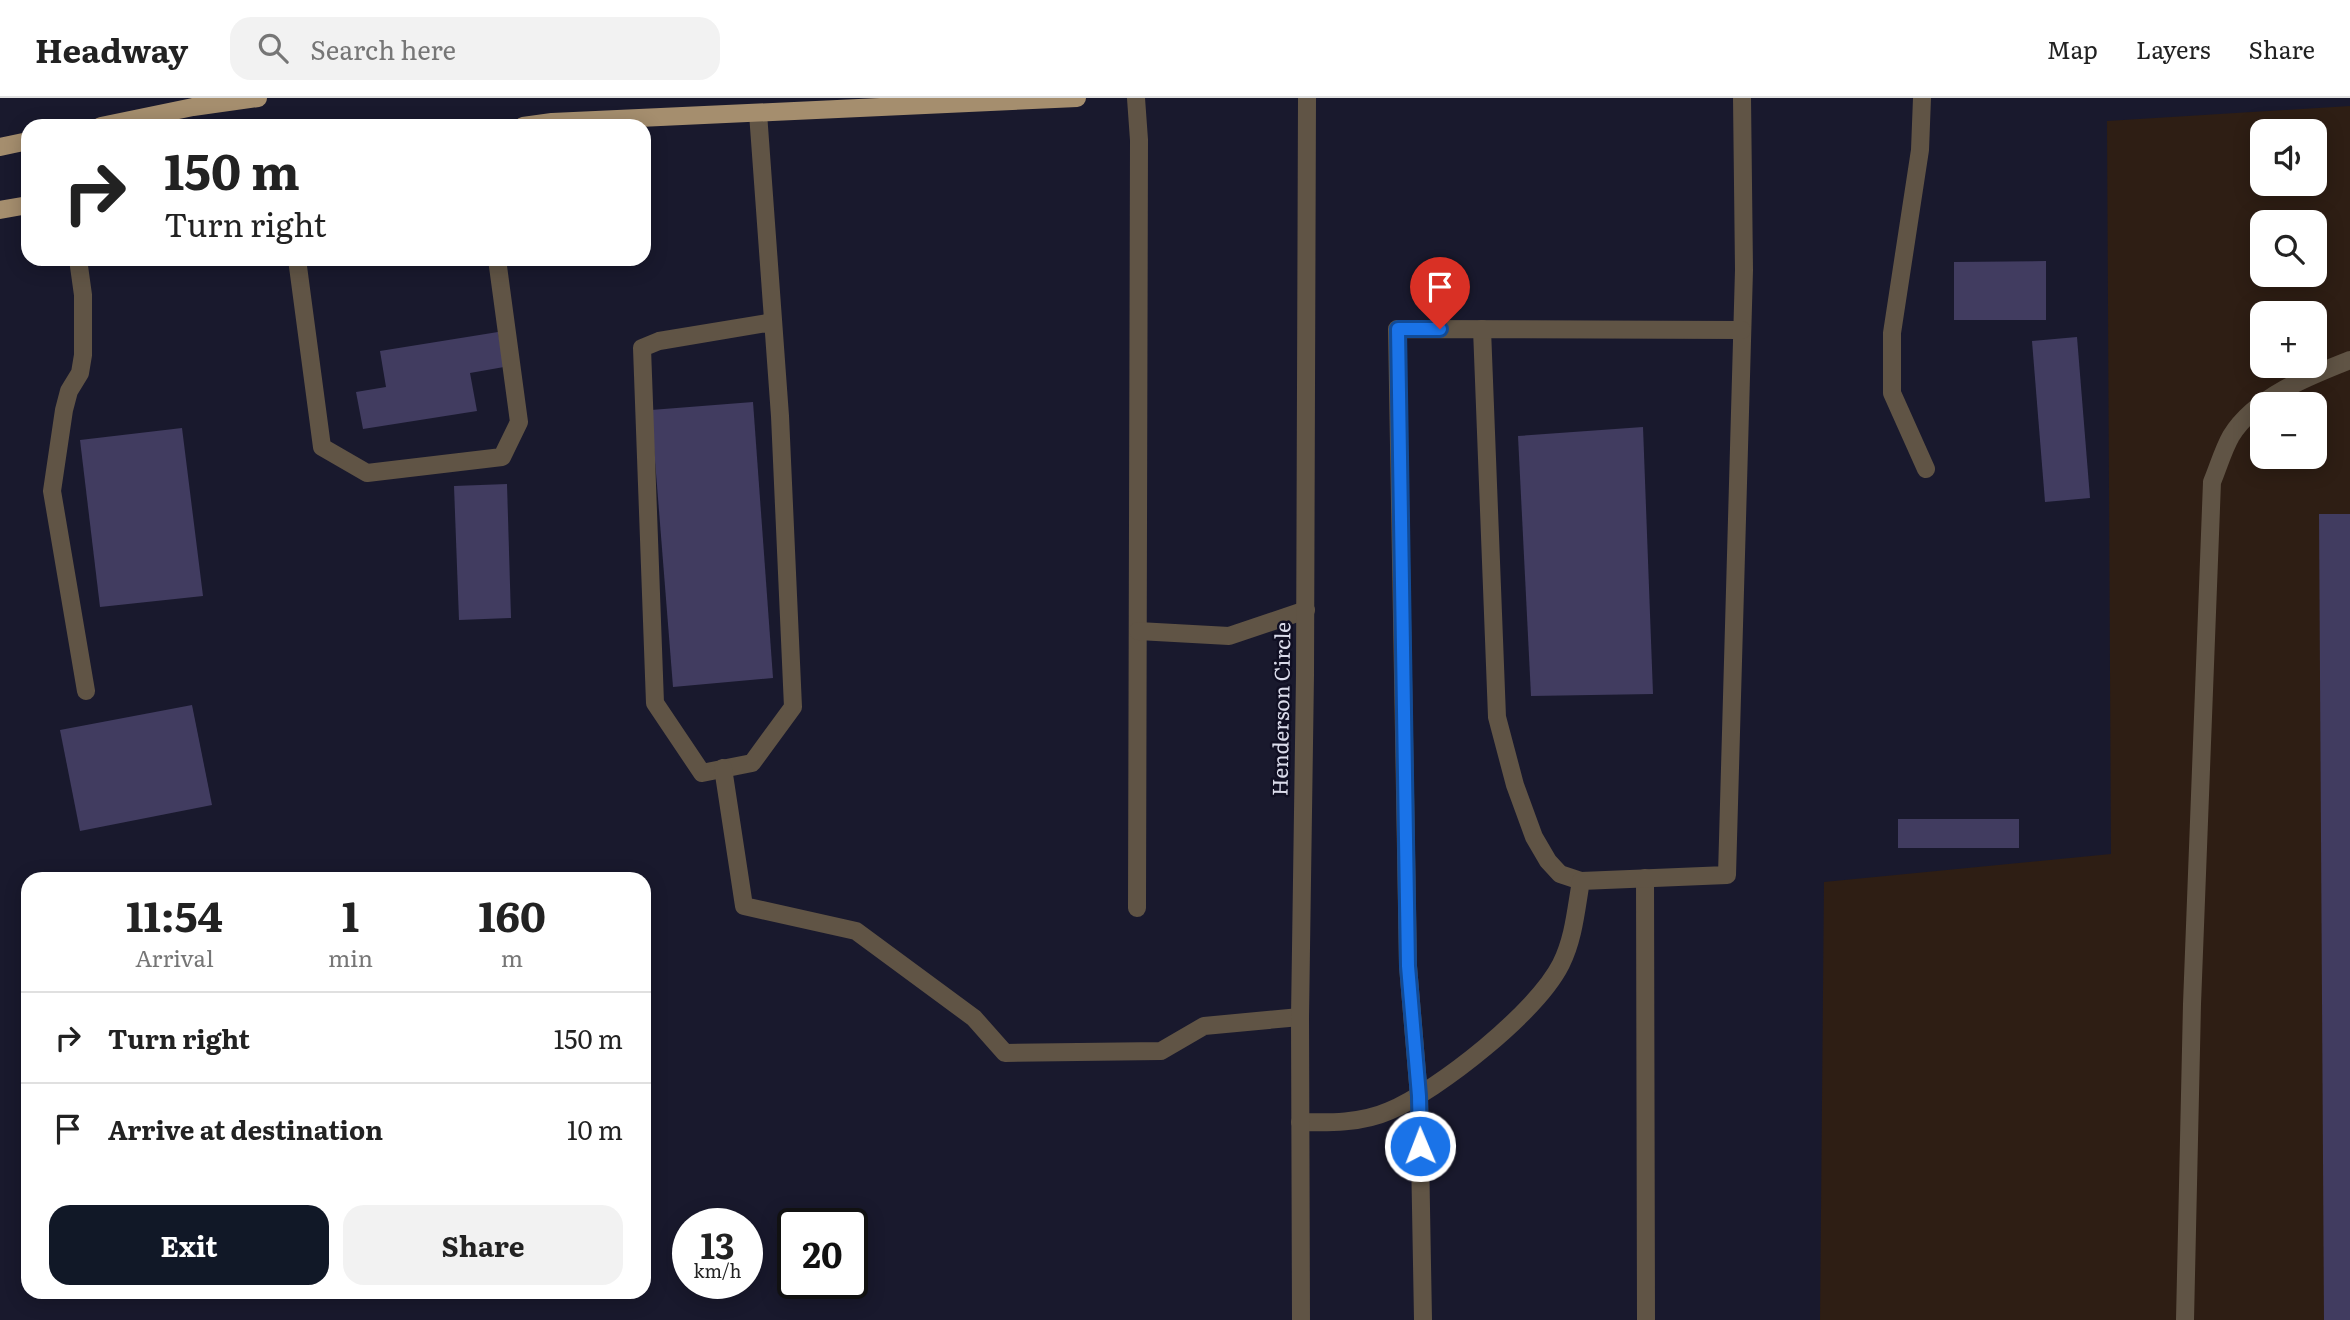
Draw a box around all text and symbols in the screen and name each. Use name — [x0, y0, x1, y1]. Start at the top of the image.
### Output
search box — [230, 17, 720, 80]
text: Headway — [35, 24, 188, 73]
icon: search — [254, 29, 292, 67]
text: Search here — [310, 29, 456, 68]
text: Map — [2047, 31, 2098, 66]
text: Layers — [2136, 31, 2210, 66]
text: Share — [2248, 31, 2315, 66]
map controls — [2250, 119, 2327, 469]
button: sound — [2250, 119, 2327, 196]
text: 150 m — [164, 132, 300, 205]
icon: right — [49, 147, 140, 238]
text: Turn right — [164, 199, 326, 247]
button: search — [2250, 210, 2327, 287]
pin — [1410, 257, 1470, 329]
icon: arrive — [1421, 268, 1459, 306]
button: + — [2250, 301, 2327, 378]
button: − — [2250, 392, 2327, 469]
street label: Henderson Circle — [1262, 621, 1297, 796]
text: 11:54 — [126, 883, 223, 945]
text: 1 — [342, 883, 359, 945]
text: 160 — [478, 883, 546, 945]
text: Arrival — [135, 940, 214, 974]
text: min — [328, 940, 373, 974]
text: m — [501, 940, 523, 974]
text: Turn right — [108, 1018, 250, 1057]
text: 150 m — [554, 1018, 623, 1057]
icon: right — [49, 1019, 87, 1057]
text: Arrive at destination — [108, 1109, 383, 1148]
text: 10 m — [567, 1109, 623, 1148]
position arrow — [1383, 1109, 1457, 1183]
icon: arrive — [49, 1110, 87, 1148]
button: Exit — [49, 1205, 329, 1285]
button: Share — [343, 1205, 623, 1285]
speed limit sign: 20 — [777, 1208, 868, 1299]
text: 13 — [700, 1218, 735, 1270]
text: km/h — [694, 1257, 741, 1284]

